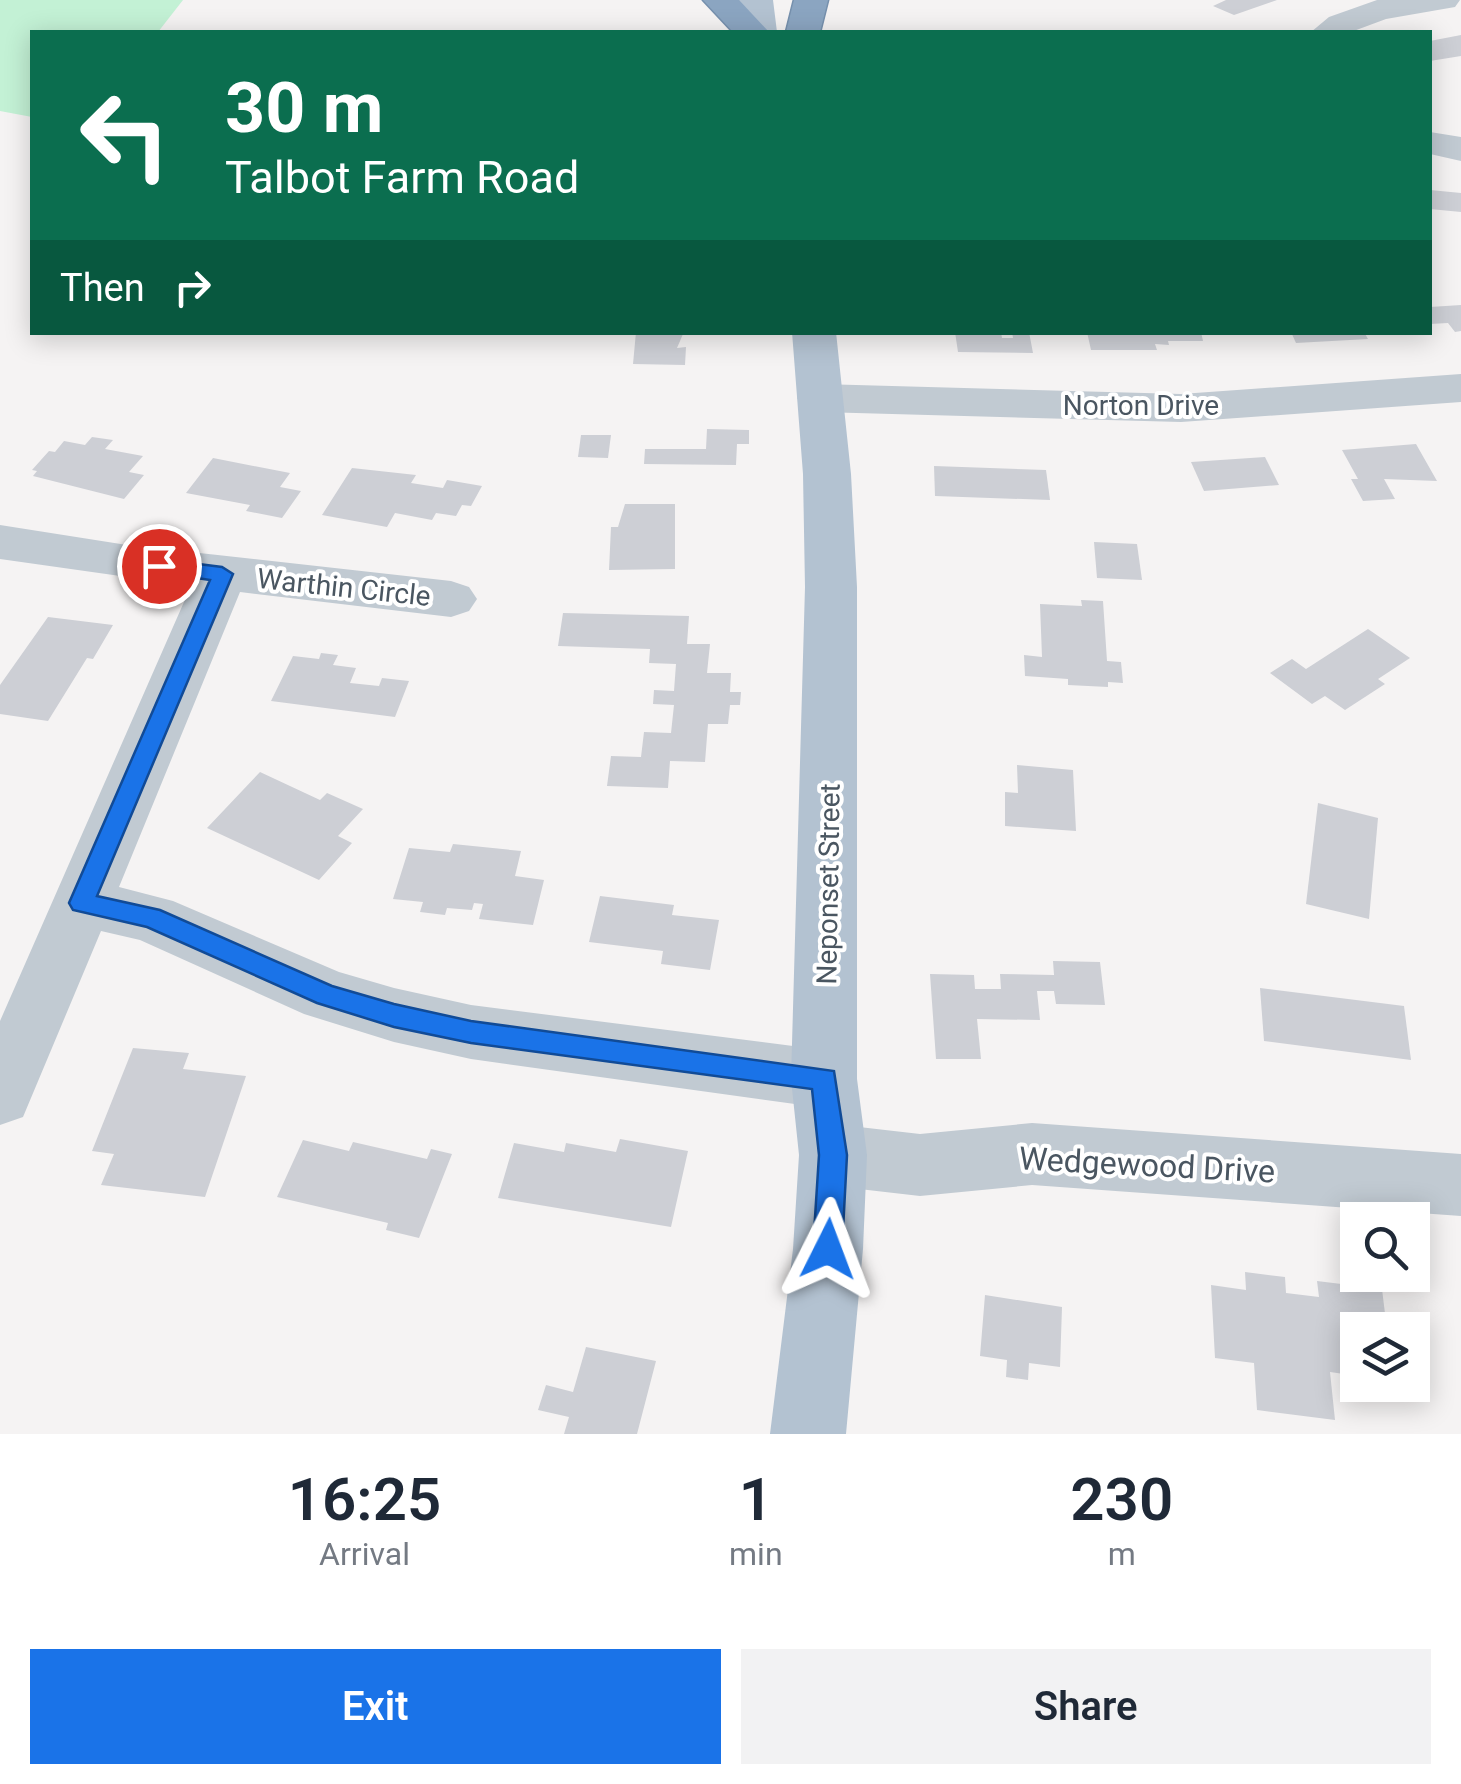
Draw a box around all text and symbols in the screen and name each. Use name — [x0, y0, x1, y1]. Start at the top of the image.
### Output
text: 30 m — [225, 67, 383, 149]
icon: left — [60, 70, 190, 200]
text: Talbot Farm Road — [225, 151, 579, 204]
icon: right — [165, 260, 220, 315]
text: Then — [60, 266, 145, 310]
street label: Norton Drive — [1063, 389, 1219, 422]
pin — [117, 524, 202, 609]
icon: arrive — [132, 539, 187, 594]
street label: Warthin Circle — [256, 562, 432, 613]
street label: Neponset Street — [810, 783, 847, 985]
street label: Wedgewood Drive — [1018, 1139, 1276, 1191]
position arrow — [776, 1197, 880, 1301]
map controls — [1340, 1202, 1430, 1402]
button: search — [1340, 1202, 1430, 1292]
button: layers — [1340, 1312, 1430, 1402]
text: 16:25 — [288, 1464, 441, 1535]
text: 1 — [739, 1464, 773, 1535]
text: 230 — [1070, 1464, 1173, 1535]
text: Arrival — [319, 1535, 410, 1573]
text: min — [729, 1535, 783, 1573]
text: m — [1108, 1535, 1136, 1573]
button: Exit — [30, 1649, 721, 1764]
button: Share — [741, 1649, 1431, 1764]

